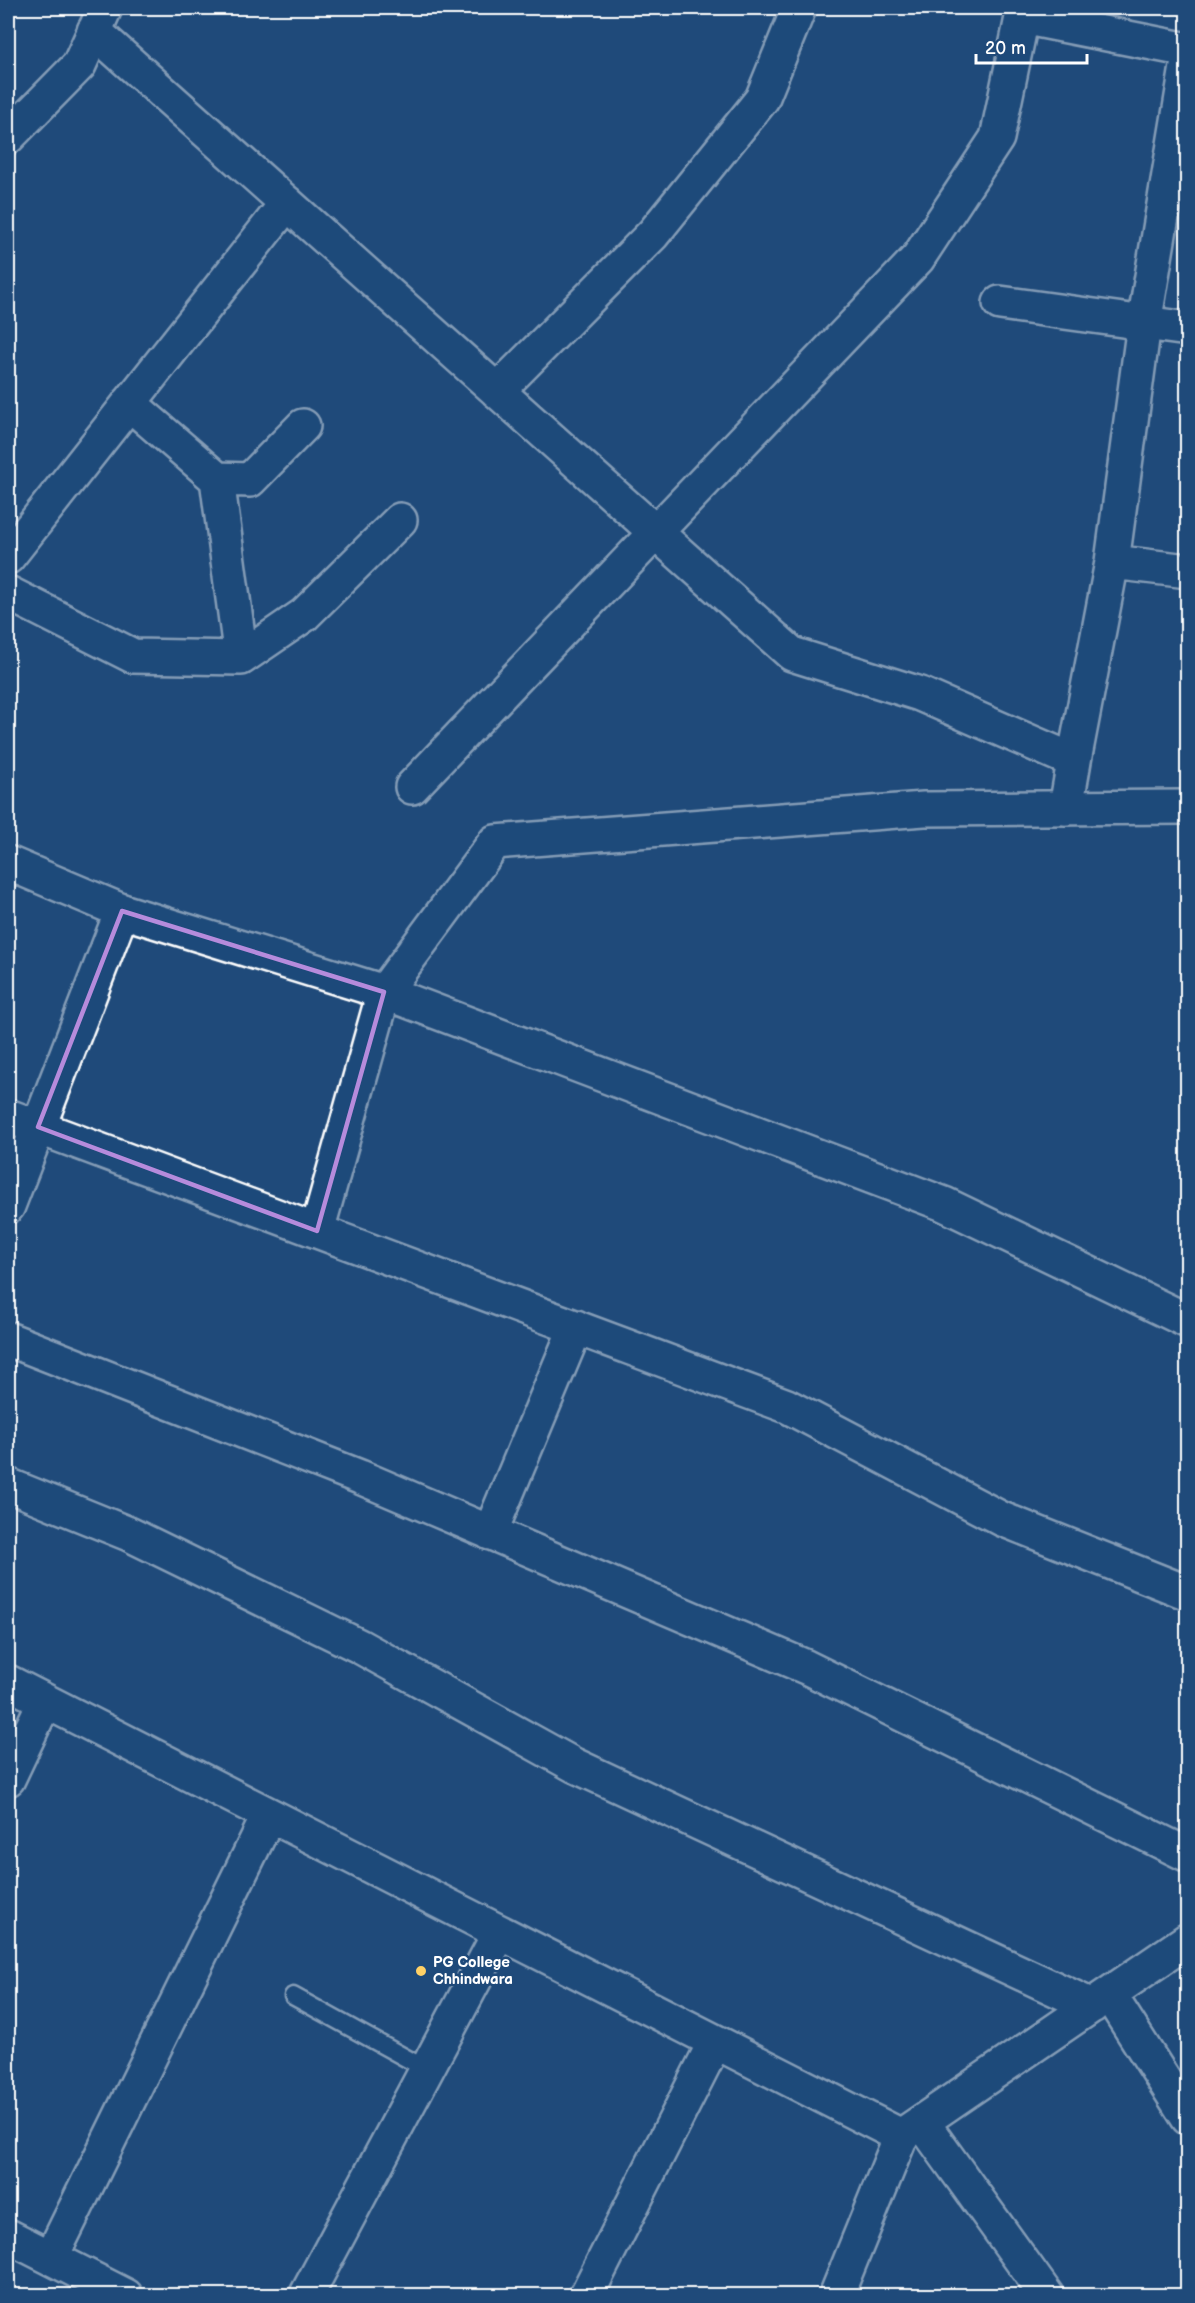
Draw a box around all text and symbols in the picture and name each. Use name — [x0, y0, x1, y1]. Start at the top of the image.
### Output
scale bar — [976, 27, 1087, 65]
text: 20 m — [985, 38, 1026, 59]
place label: PG College Chhindwara — [433, 1953, 513, 1989]
marker: PG College Chhindwara — [414, 1964, 428, 1978]

